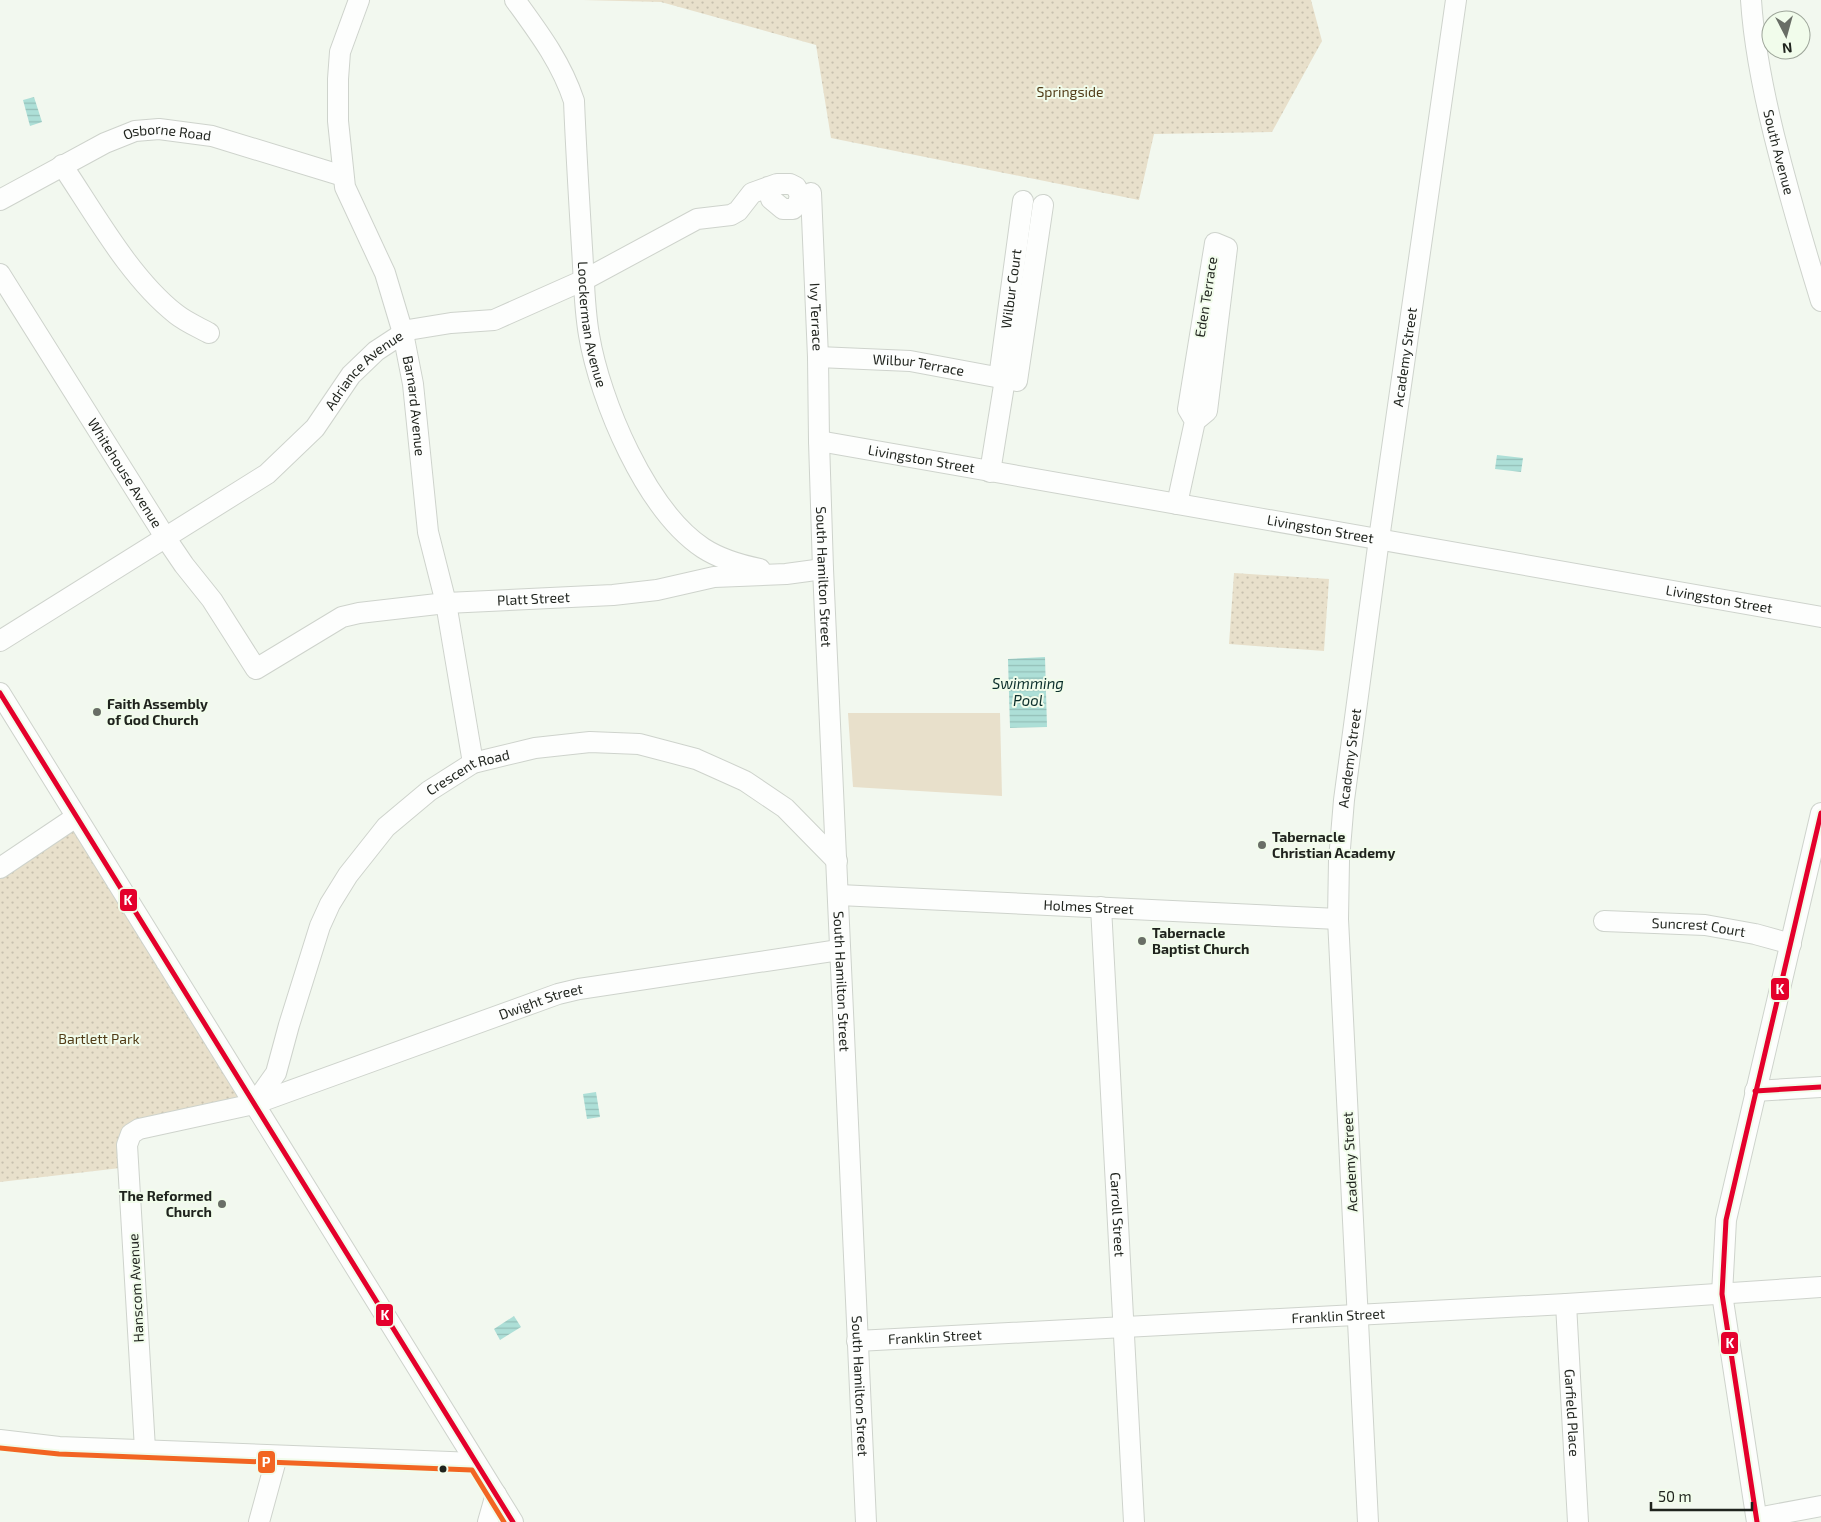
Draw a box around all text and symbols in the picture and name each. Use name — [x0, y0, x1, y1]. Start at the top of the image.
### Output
north arrow — [1761, 10, 1811, 60]
text: N — [1781, 39, 1793, 57]
park label: Springside — [1036, 83, 1104, 100]
street label: South Avenue — [1760, 108, 1798, 197]
street label: Osborne Road — [120, 120, 212, 144]
street label: Wilbur Court — [997, 248, 1024, 330]
street label: Eden Terrace — [1191, 255, 1220, 339]
street label: Loockerman Avenue — [575, 261, 611, 389]
street label: Ivy Terrace — [807, 282, 827, 351]
street label: Academy Street — [1389, 306, 1420, 408]
street label: Adriance Avenue — [321, 327, 406, 413]
street label: Wilbur Terrace — [872, 350, 966, 379]
street label: Barnard Avenue — [400, 354, 429, 457]
street label: Whitehouse Avenue — [85, 415, 166, 531]
street label: Livingston Street — [867, 441, 976, 476]
street label: South Hamilton Street — [813, 506, 836, 647]
street label: Livingston Street — [1266, 511, 1375, 546]
street label: Livingston Street — [1665, 581, 1774, 616]
street label: Platt Street — [497, 588, 570, 609]
water label: Swimming Pool — [992, 674, 1064, 709]
place label: Faith Assembly of God Church — [107, 695, 208, 728]
marker: Faith Assembly of God Church — [91, 706, 103, 718]
street label: Academy Street — [1334, 707, 1364, 809]
street label: Crescent Road — [423, 745, 511, 799]
place label: Tabernacle Christian Academy — [1272, 828, 1395, 861]
marker: Tabernacle Christian Academy — [1256, 839, 1268, 851]
line badge: K — [119, 888, 138, 912]
text: K — [124, 891, 133, 908]
street label: Holmes Street — [1043, 896, 1134, 917]
street label: South Hamilton Street — [830, 911, 854, 1052]
street label: Suncrest Court — [1651, 914, 1747, 940]
place label: Tabernacle Baptist Church — [1152, 924, 1249, 957]
marker: Tabernacle Baptist Church — [1136, 935, 1148, 947]
line badge: K — [1770, 977, 1790, 1001]
street label: Dwight Street — [496, 980, 584, 1023]
text: K — [1776, 980, 1785, 997]
park label: Bartlett Park — [58, 1030, 140, 1047]
street label: Academy Street — [1338, 1112, 1361, 1212]
street label: Carroll Street — [1107, 1172, 1129, 1257]
place label: The Reformed Church — [119, 1187, 212, 1220]
marker: The Reformed Church — [216, 1198, 228, 1210]
street label: Hanscom Avenue — [124, 1233, 147, 1343]
line badge: K — [375, 1303, 394, 1327]
street label: Franklin Street — [1291, 1304, 1386, 1326]
text: K — [381, 1306, 390, 1323]
street label: South Hamilton Street — [849, 1315, 872, 1457]
street label: Franklin Street — [888, 1326, 982, 1347]
line badge: K — [1720, 1331, 1739, 1355]
text: K — [1726, 1334, 1735, 1351]
street label: Garfield Place — [1562, 1368, 1583, 1457]
line badge: P — [257, 1450, 276, 1474]
text: P — [262, 1453, 271, 1470]
unlabelled marker — [438, 1464, 448, 1474]
scale bar — [1651, 1480, 1752, 1512]
text: 50 m — [1658, 1487, 1692, 1505]

